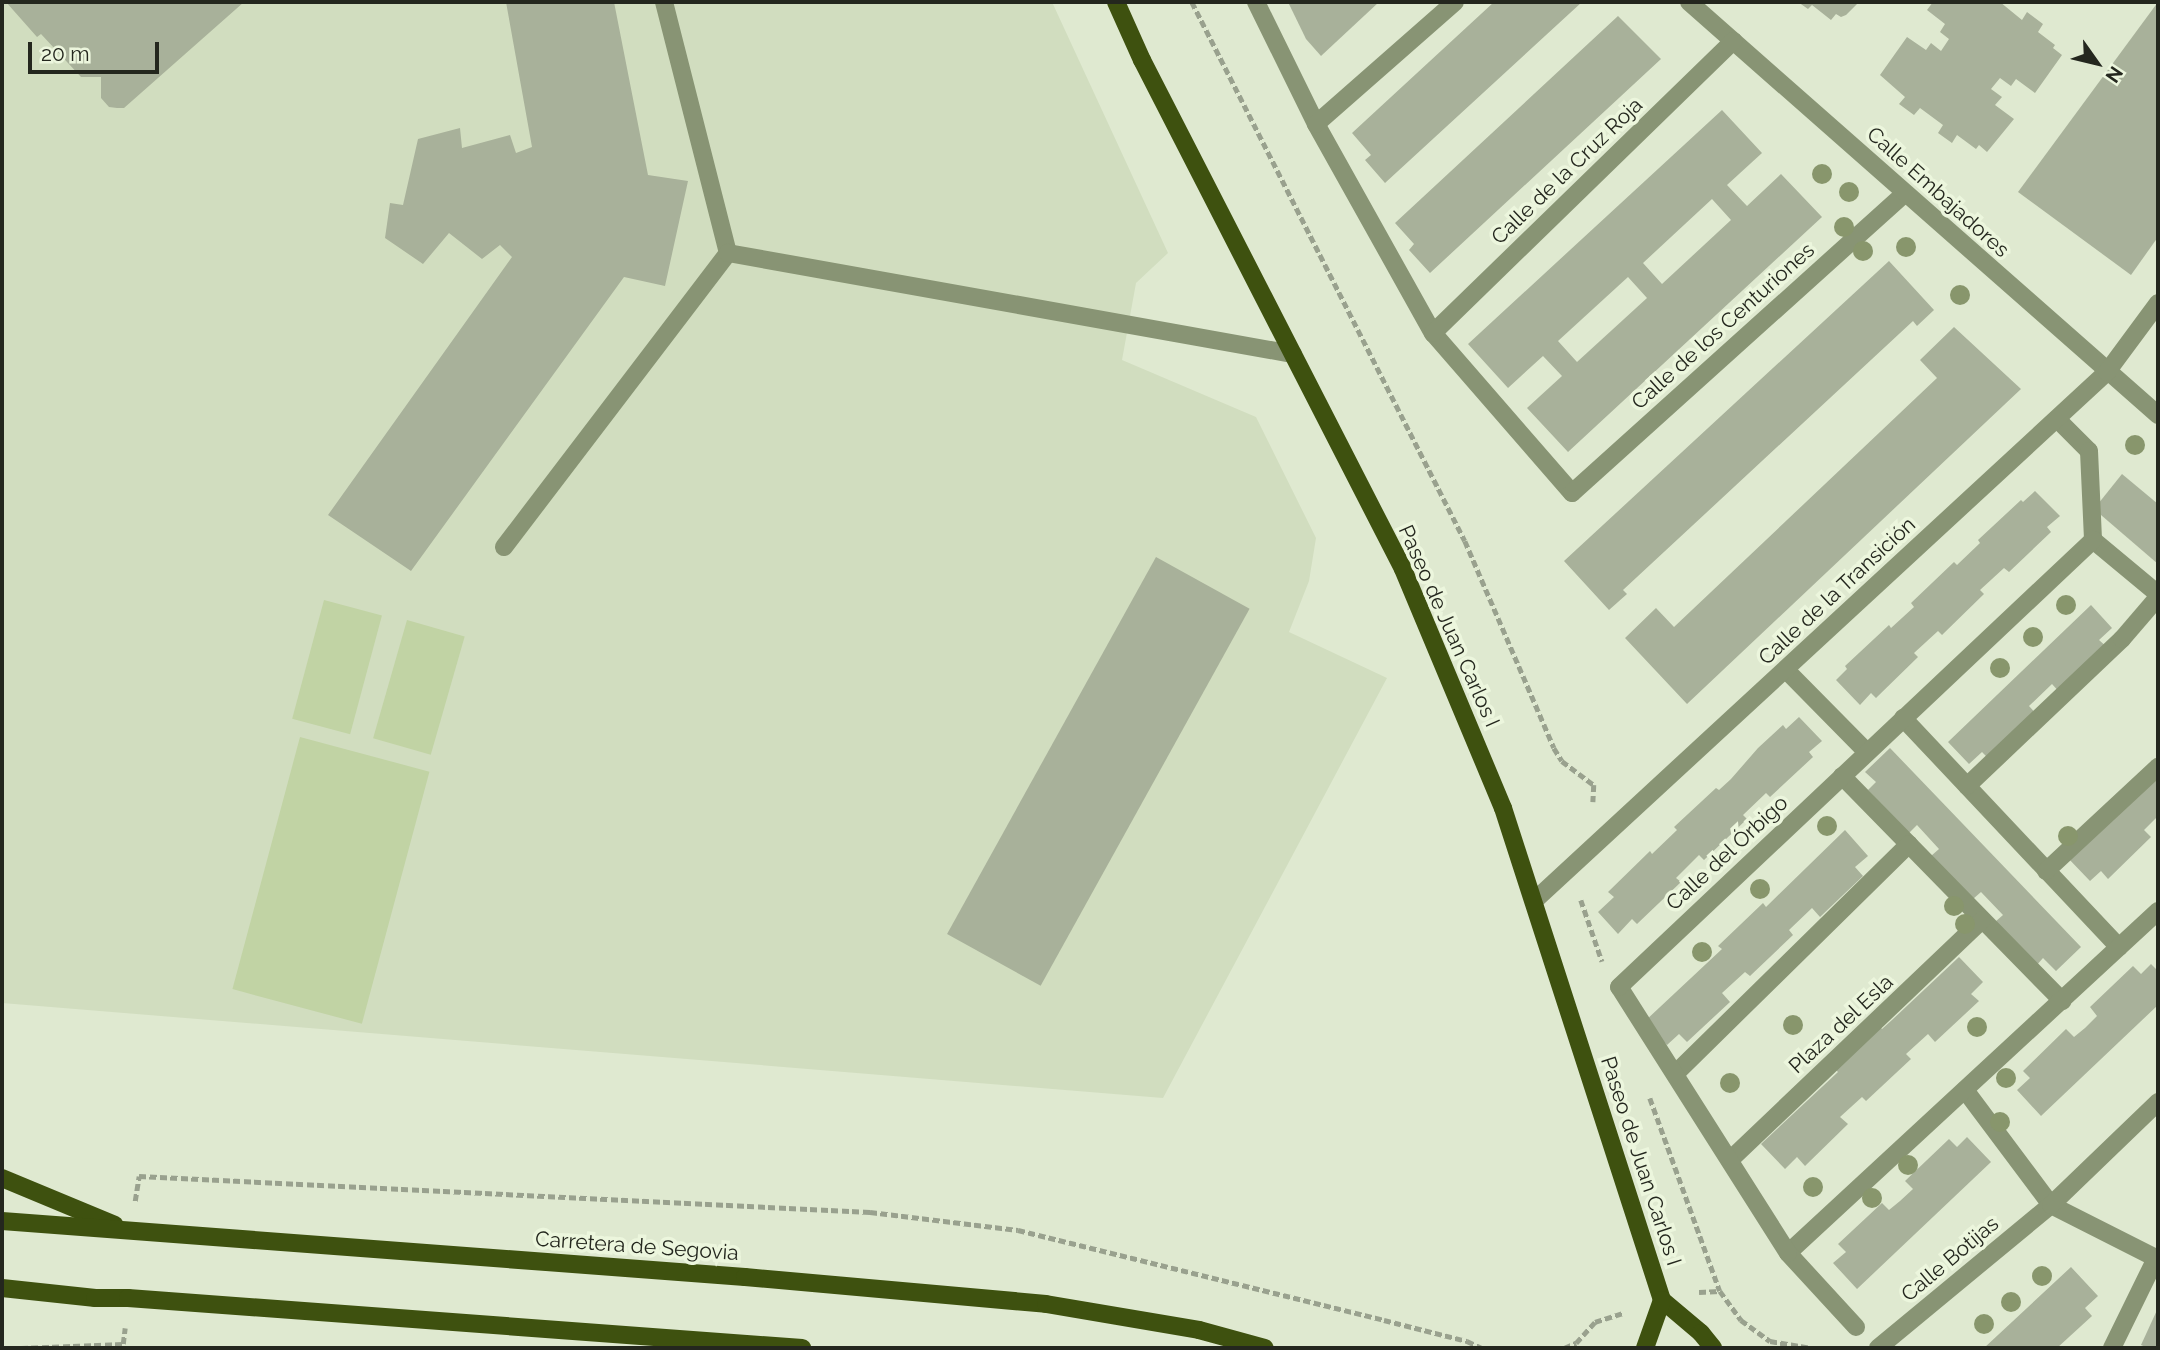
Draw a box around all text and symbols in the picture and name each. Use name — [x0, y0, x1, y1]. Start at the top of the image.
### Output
scale bar — [32, 28, 163, 72]
north arrow — [2062, 28, 2132, 98]
text: 20 m — [41, 41, 89, 66]
text: N — [2101, 63, 2128, 87]
street label: Calle de la Cruz Roja — [1486, 92, 1648, 250]
street label: Calle Embajadores — [1862, 122, 2014, 262]
street label: Calle de los Centuriones — [1627, 237, 1819, 415]
street label: Calle de la Transición — [1753, 512, 1921, 670]
street label: Paseo de Juan Carlos I — [1393, 521, 1505, 731]
street label: Calle del Órbigo — [1661, 790, 1793, 916]
street label: Plaza del Esla — [1783, 969, 1899, 1079]
street label: Paseo de Juan Carlos I — [1595, 1053, 1687, 1269]
street label: Calle Botijas — [1896, 1211, 2004, 1307]
street label: Carretera de Segovia — [534, 1226, 740, 1266]

